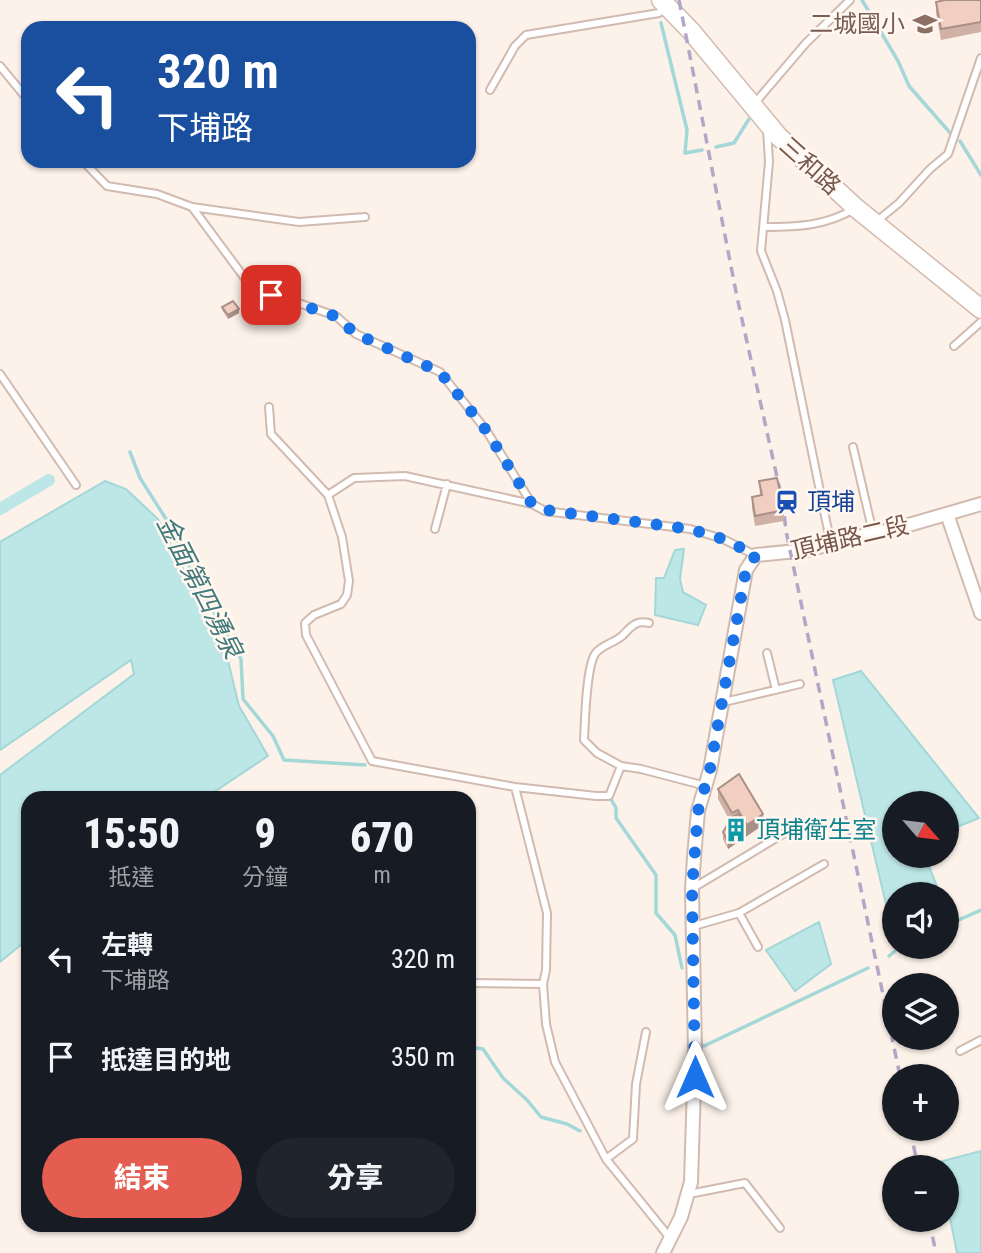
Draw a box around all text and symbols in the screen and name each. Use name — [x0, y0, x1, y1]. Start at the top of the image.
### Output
place label: 二城國小 — [809, 10, 905, 38]
school or university icon: 二城國小 — [911, 10, 939, 38]
text: 320 m — [157, 43, 279, 100]
icon: left — [42, 49, 133, 140]
text: 下埔路 — [157, 109, 253, 147]
street label: 三和路 — [774, 132, 846, 200]
pin — [241, 265, 301, 325]
icon: arrive — [252, 276, 290, 314]
station icon: 頂埔 — [773, 488, 801, 516]
place label: 頂埔 — [807, 488, 855, 516]
water label: 金面第四湧泉 — [151, 511, 249, 664]
street label: 頂埔路二段 — [788, 511, 912, 565]
north arrow — [882, 791, 959, 868]
map controls — [882, 791, 959, 1232]
text: 15:50 — [83, 809, 180, 858]
text: 9 — [254, 809, 276, 858]
text: 670 — [350, 813, 414, 862]
building icon: 頂埔衛生室 — [722, 816, 750, 844]
place label: 頂埔衛生室 — [756, 816, 876, 844]
text: m — [373, 862, 391, 889]
text: 抵達 — [109, 864, 155, 891]
text: 分鐘 — [242, 864, 288, 891]
button: sound — [882, 882, 959, 959]
text: 左轉 — [101, 930, 153, 960]
icon: left — [42, 940, 80, 978]
text: 320 m — [391, 944, 455, 974]
text: 下埔路 — [101, 967, 170, 994]
button: layers — [882, 973, 959, 1050]
icon: arrive — [42, 1038, 80, 1076]
position arrow — [658, 1040, 732, 1114]
text: 350 m — [391, 1042, 455, 1072]
text: 抵達目的地 — [101, 1045, 231, 1075]
button: + — [882, 1064, 959, 1141]
button: 結束 — [42, 1138, 242, 1218]
button: 分享 — [256, 1138, 455, 1218]
button: − — [882, 1155, 959, 1232]

